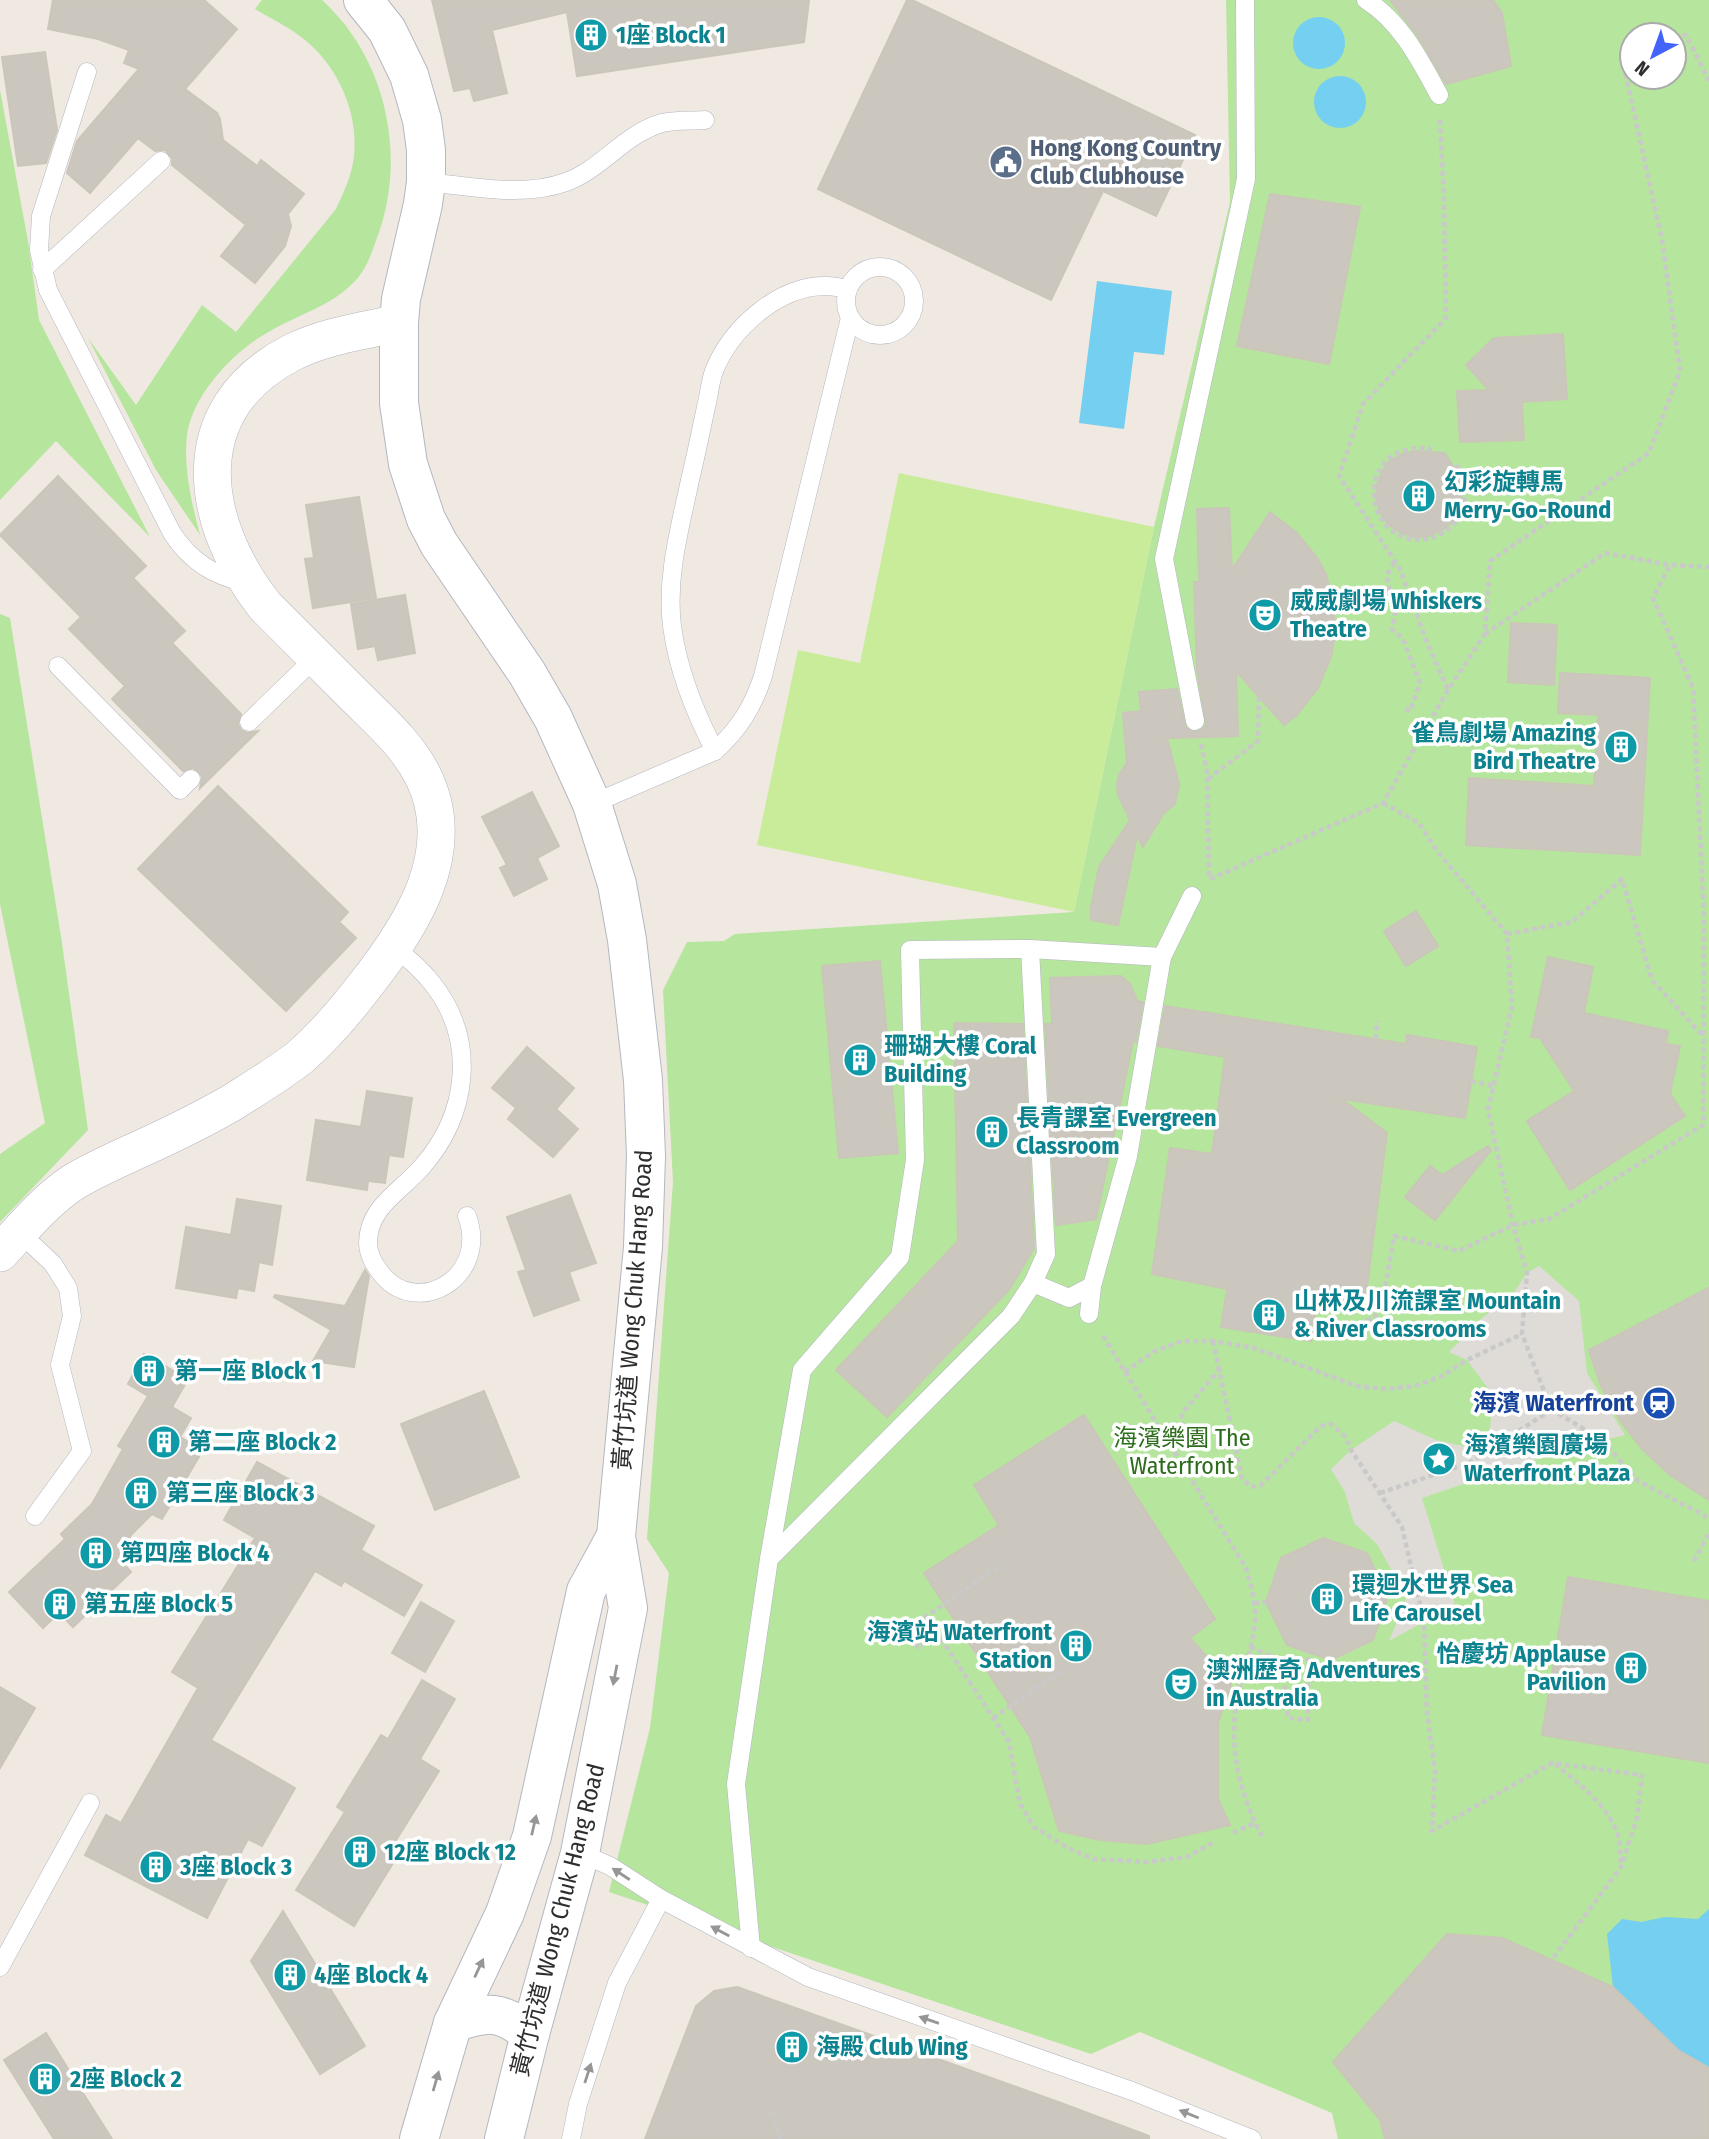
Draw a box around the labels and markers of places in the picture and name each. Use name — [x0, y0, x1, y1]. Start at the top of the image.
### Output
building icon: 1座 Block 1 — [572, 16, 610, 54]
place label: 1座 Block 1 — [616, 21, 726, 49]
place label: Hong Kong Country Club Clubhouse — [1030, 134, 1222, 190]
public building icon: Hong Kong Country Club Clubhouse — [987, 143, 1025, 181]
place label: 幻彩旋轉馬 Merry-Go-Round — [1444, 468, 1611, 524]
building icon: 幻彩旋轉馬 Merry-Go-Round — [1400, 477, 1438, 515]
place label: 威威劇場 Whiskers Theatre — [1290, 587, 1482, 643]
theatre icon: 威威劇場 Whiskers Theatre — [1246, 596, 1284, 634]
place label: 雀鳥劇場 Amazing Bird Theatre — [1411, 719, 1596, 775]
building icon: 雀鳥劇場 Amazing Bird Theatre — [1602, 728, 1640, 766]
place label: 珊瑚大樓 Coral Building — [884, 1032, 1037, 1088]
building icon: 珊瑚大樓 Coral Building — [841, 1041, 879, 1079]
place label: 長青課室 Evergreen Classroom — [1016, 1104, 1217, 1160]
building icon: 長青課室 Evergreen Classroom — [973, 1113, 1011, 1151]
place label: 山林及川流課室 Mountain & River Classrooms — [1294, 1287, 1561, 1343]
building icon: 山林及川流課室 Mountain & River Classrooms — [1250, 1296, 1288, 1334]
building icon: 第一座 Block 1 — [130, 1352, 168, 1390]
place label: 第一座 Block 1 — [174, 1357, 321, 1385]
station icon: 海濱 Waterfront — [1640, 1384, 1678, 1422]
place label: 海濱 Waterfront — [1472, 1389, 1635, 1417]
building icon: 第二座 Block 2 — [145, 1423, 183, 1461]
place label: 第二座 Block 2 — [188, 1428, 336, 1456]
place label: 海濱樂園廣場 Waterfront Plaza — [1464, 1431, 1631, 1487]
place icon: 海濱樂園廣場 Waterfront Plaza — [1420, 1440, 1458, 1478]
building icon: 第三座 Block 3 — [122, 1474, 160, 1512]
place label: 第三座 Block 3 — [166, 1479, 315, 1507]
building icon: 第四座 Block 4 — [77, 1534, 115, 1572]
place label: 第四座 Block 4 — [120, 1539, 270, 1567]
place label: 環迴水世界 Sea Life Carousel — [1352, 1571, 1513, 1627]
building icon: 環迴水世界 Sea Life Carousel — [1308, 1580, 1346, 1618]
building icon: 第五座 Block 5 — [41, 1585, 79, 1623]
place label: 第五座 Block 5 — [84, 1590, 233, 1618]
place label: 海濱站 Waterfront Station — [866, 1618, 1053, 1674]
building icon: 海濱站 Waterfront Station — [1057, 1627, 1095, 1665]
place label: 怡慶坊 Applause Pavilion — [1436, 1640, 1606, 1696]
building icon: 怡慶坊 Applause Pavilion — [1612, 1649, 1650, 1687]
place label: 澳洲歷奇 Adventures in Australia — [1206, 1656, 1421, 1712]
theatre icon: 澳洲歷奇 Adventures in Australia — [1162, 1665, 1200, 1703]
building icon: 12座 Block 12 — [341, 1833, 379, 1871]
place label: 12座 Block 12 — [384, 1838, 516, 1866]
building icon: 3座 Block 3 — [137, 1848, 175, 1886]
place label: 3座 Block 3 — [179, 1853, 292, 1881]
building icon: 4座 Block 4 — [271, 1956, 309, 1994]
place label: 4座 Block 4 — [314, 1961, 428, 1989]
building icon: 海殿 Club Wing — [773, 2028, 811, 2066]
place label: 海殿 Club Wing — [816, 2033, 968, 2061]
building icon: 2座 Block 2 — [26, 2060, 64, 2098]
place label: 2座 Block 2 — [69, 2065, 182, 2093]

